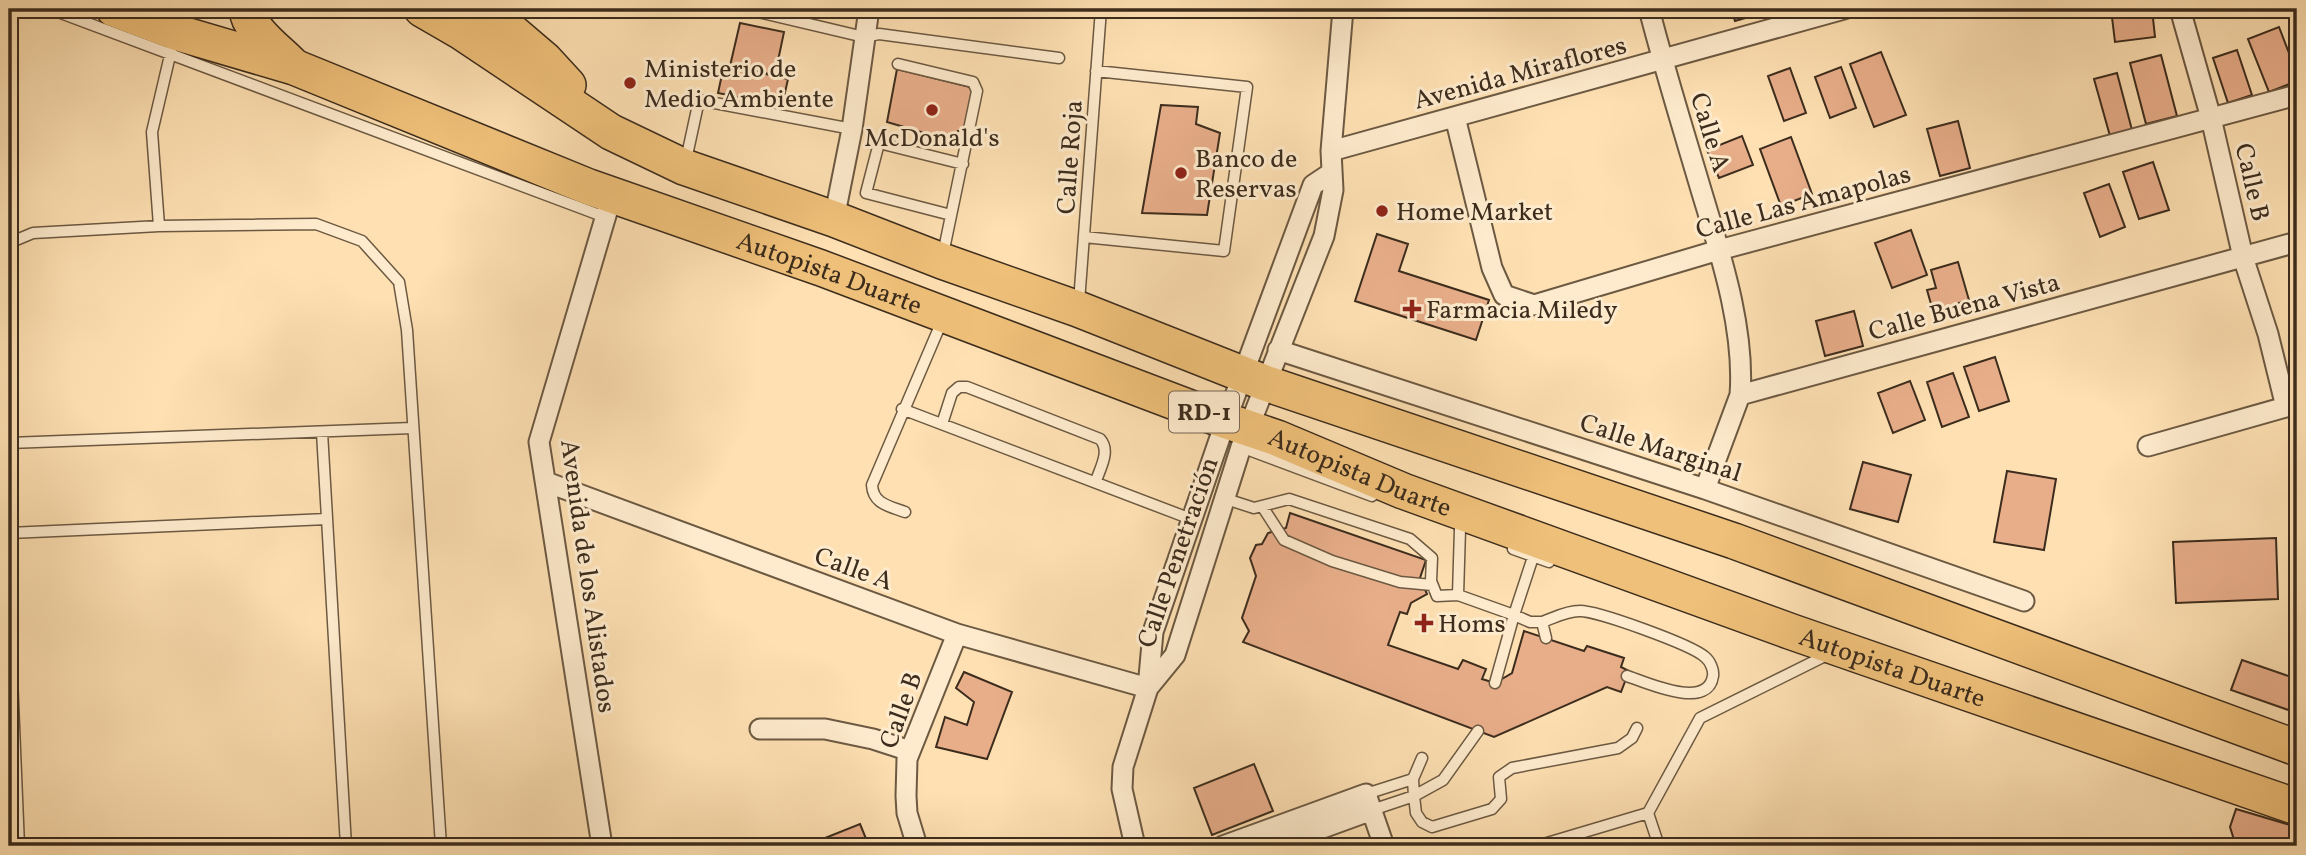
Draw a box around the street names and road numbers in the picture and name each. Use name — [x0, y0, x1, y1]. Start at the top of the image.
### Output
street label: Avenida Miraflores — [1410, 28, 1631, 120]
street label: Calle A — [1680, 88, 1738, 177]
street label: Calle Roja — [1049, 99, 1093, 215]
street label: Calle B — [2225, 140, 2277, 225]
street label: Calle Las Amapolas — [1692, 157, 1915, 249]
street label: Autopista Duarte — [731, 224, 927, 325]
street label: Calle Buena Vista — [1865, 265, 2064, 351]
road number: RD-1 — [1169, 391, 1239, 432]
street label: Calle Marginal — [1575, 406, 1746, 492]
street label: Autopista Duarte — [1262, 420, 1456, 527]
street label: Avenida de los Alistados — [550, 437, 624, 715]
street label: Calle Penetración — [1129, 452, 1228, 653]
street label: Calle A — [809, 539, 898, 601]
street label: Autopista Duarte — [1794, 620, 1990, 718]
street label: Calle B — [871, 667, 932, 754]

